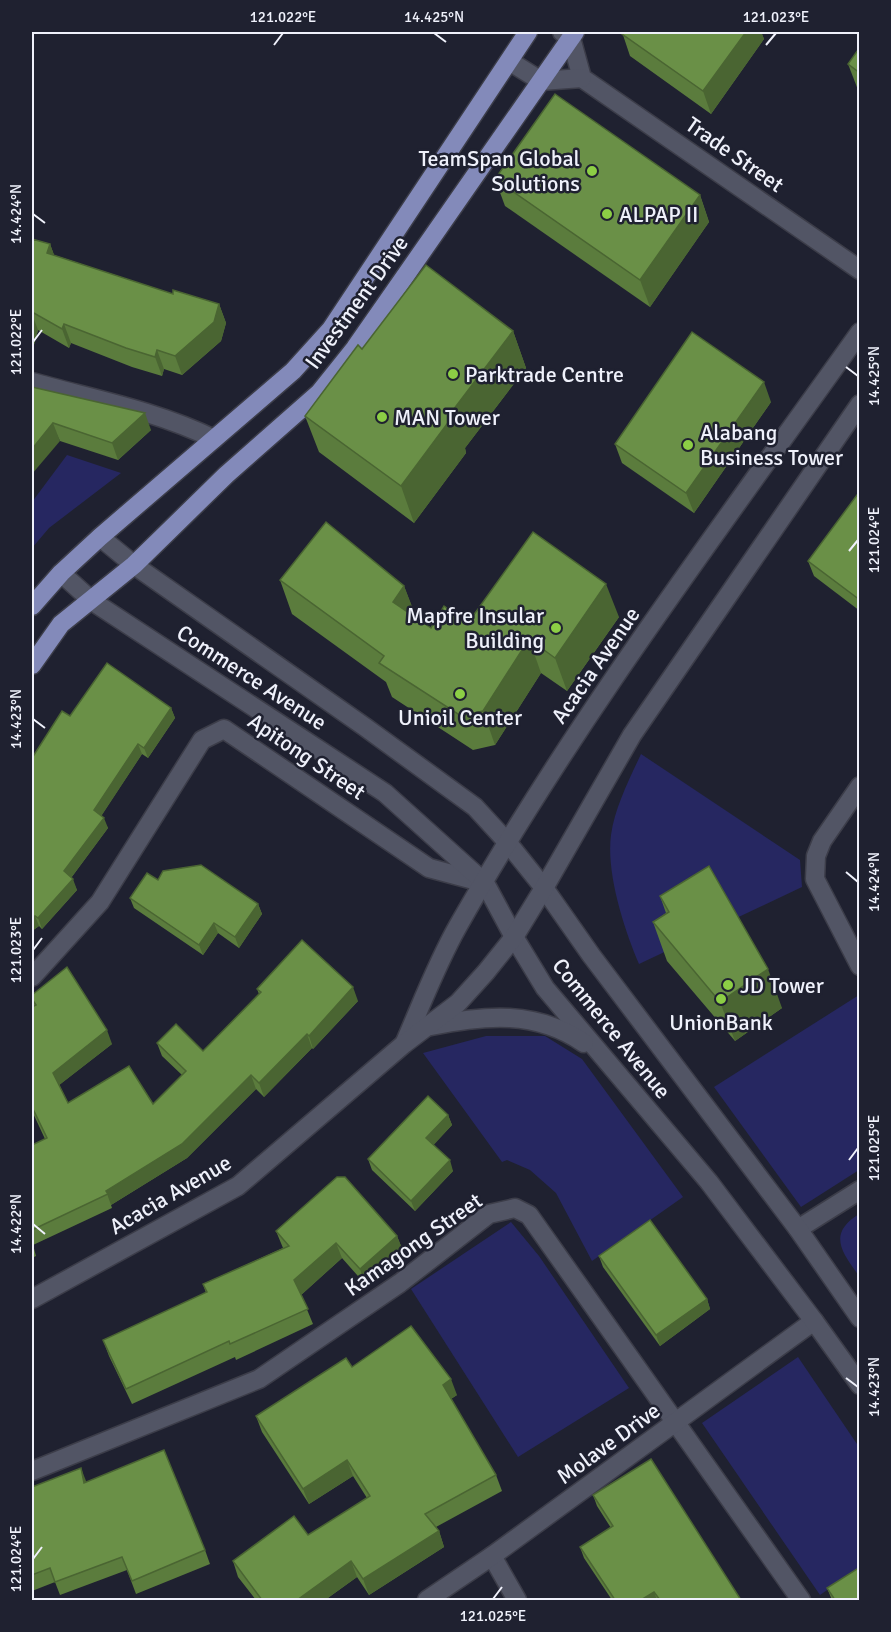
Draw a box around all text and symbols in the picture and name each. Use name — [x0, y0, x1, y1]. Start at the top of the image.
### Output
text: 121.022°E — [250, 8, 316, 26]
text: 14.425°N — [404, 8, 464, 26]
text: 121.023°E — [743, 8, 809, 26]
street label: Trade Street — [680, 111, 789, 198]
place label: TeamSpan Global Solutions — [418, 145, 580, 197]
marker: TeamSpan Global Solutions — [585, 164, 599, 178]
text: 14.424°N — [7, 184, 25, 244]
place label: ALPAP II — [619, 201, 699, 228]
marker: ALPAP II — [600, 207, 614, 221]
street label: Investment Drive — [299, 230, 414, 374]
text: 121.022°E — [7, 309, 25, 375]
text: 14.425°N — [865, 346, 883, 406]
place label: Parktrade Centre — [465, 361, 624, 388]
marker: Parktrade Centre — [446, 367, 460, 381]
place label: MAN Tower — [394, 404, 500, 431]
marker: MAN Tower — [375, 410, 389, 424]
place label: Alabang Business Tower — [700, 419, 843, 471]
marker: Alabang Business Tower — [681, 438, 695, 452]
text: 121.024°E — [865, 507, 883, 573]
place label: Mapfre Insular Building — [406, 602, 544, 654]
street label: Acacia Avenue — [545, 602, 645, 729]
street label: Commerce Avenue — [172, 619, 332, 736]
marker: Mapfre Insular Building — [549, 621, 563, 635]
marker: Unioil Center — [453, 687, 467, 701]
text: 14.423°N — [7, 689, 25, 749]
place label: Unioil Center — [398, 704, 522, 731]
street label: Apitong Street — [243, 707, 371, 806]
text: 14.424°N — [865, 852, 883, 912]
text: 121.023°E — [7, 917, 25, 983]
street label: Commerce Avenue — [547, 953, 677, 1104]
place label: JD Tower — [740, 972, 824, 999]
marker: JD Tower — [721, 978, 735, 992]
marker: UnionBank — [714, 992, 728, 1006]
place label: UnionBank — [669, 1009, 773, 1036]
text: 121.025°E — [865, 1115, 883, 1181]
street label: Acacia Avenue — [105, 1149, 236, 1240]
street label: Kamagong Street — [339, 1187, 488, 1302]
text: 14.422°N — [7, 1194, 25, 1254]
text: 14.423°N — [865, 1357, 883, 1417]
street label: Molave Drive — [551, 1397, 665, 1490]
text: 121.024°E — [7, 1526, 25, 1592]
text: 121.025°E — [460, 1607, 526, 1625]

